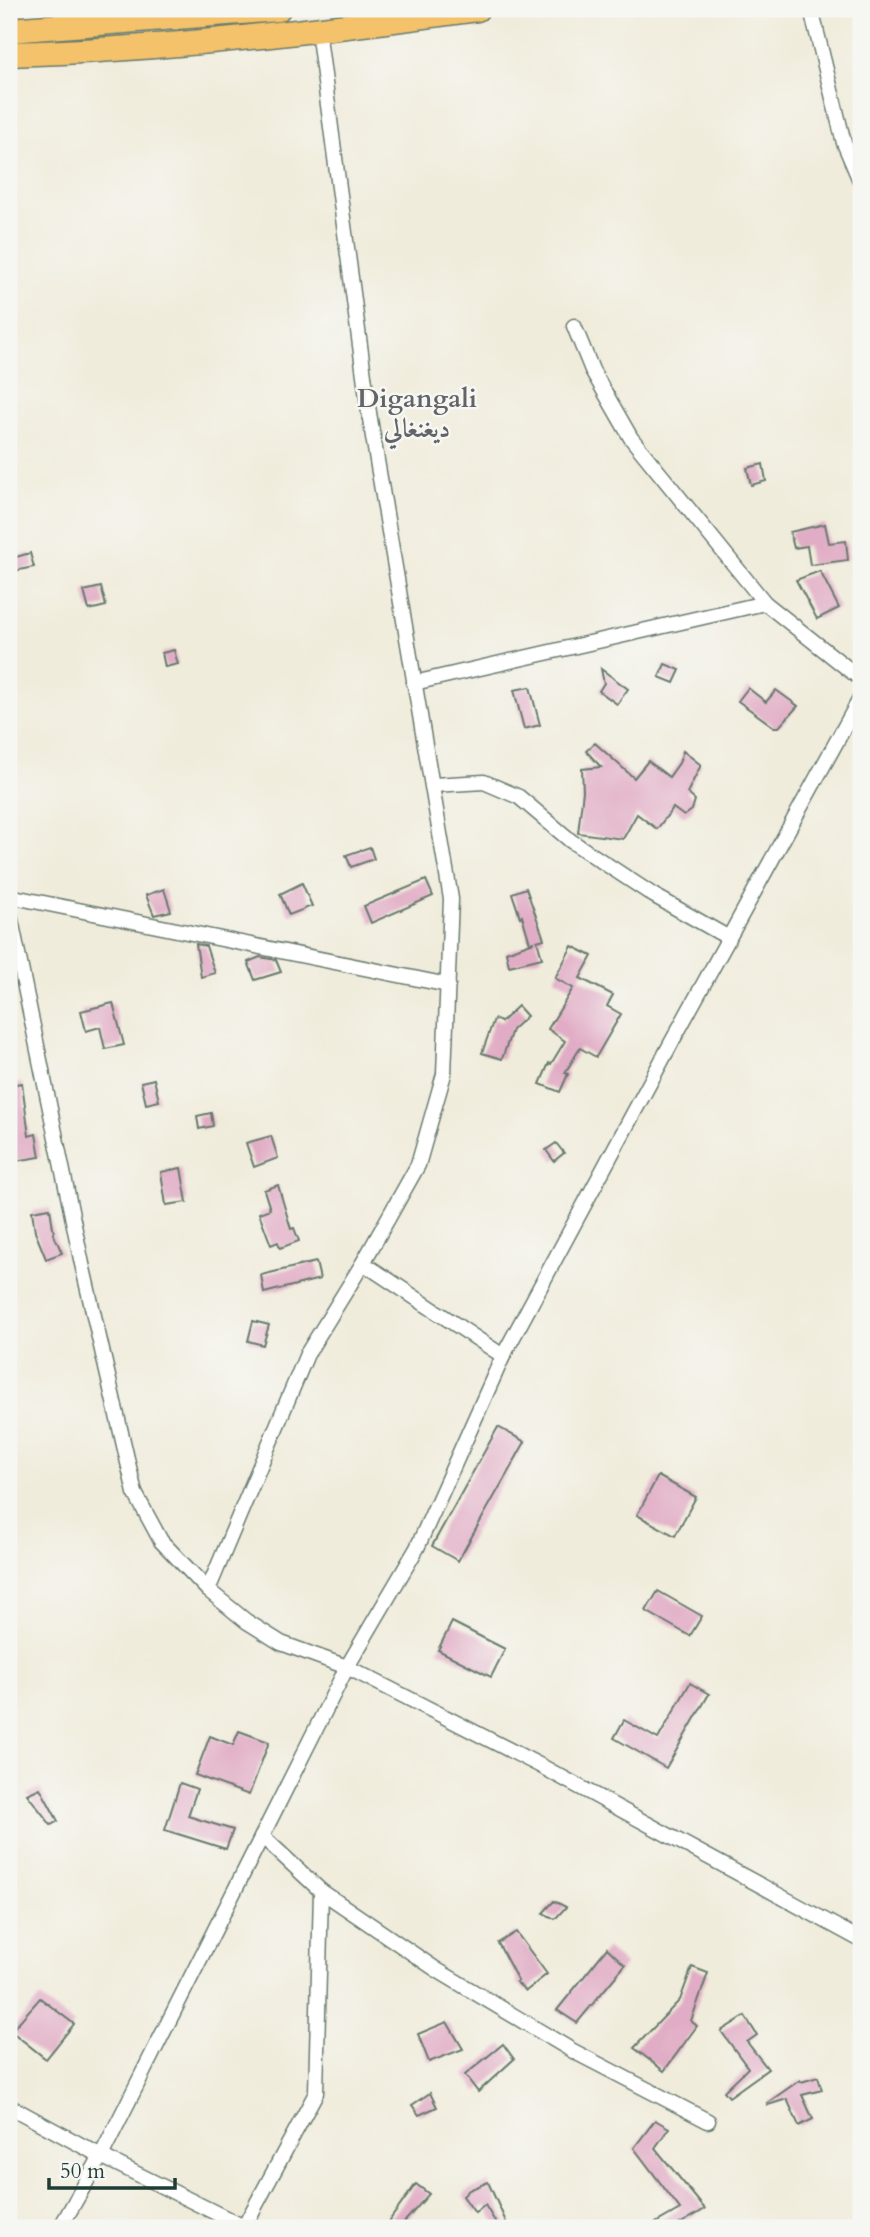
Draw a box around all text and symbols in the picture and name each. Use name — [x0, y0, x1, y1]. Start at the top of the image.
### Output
district label: Digangali ديغنغالي — [357, 381, 477, 450]
scale bar — [49, 2146, 175, 2190]
text: 50 m — [60, 2157, 105, 2186]

